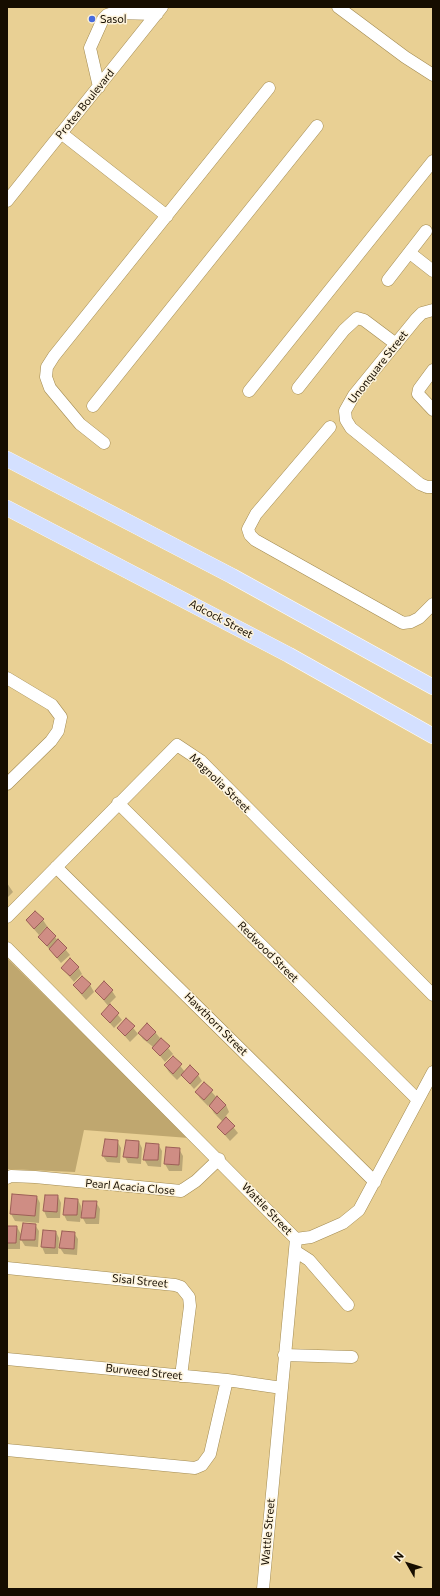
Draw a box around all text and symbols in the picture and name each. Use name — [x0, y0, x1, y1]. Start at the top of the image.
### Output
place label: Sasol — [100, 12, 127, 26]
marker: Sasol — [87, 14, 97, 24]
street label: Protea Boulevard — [53, 67, 117, 141]
street label: Unonquare Street — [345, 328, 411, 406]
street label: Adcock Street — [187, 597, 255, 641]
street label: Magnolia Street — [187, 751, 253, 815]
street label: Redwood Street — [235, 919, 301, 985]
street label: Hawthorn Street — [182, 990, 250, 1058]
street label: Pearl Acacia Close — [85, 1177, 175, 1197]
street label: Wattle Street — [239, 1180, 295, 1238]
street label: Sisal Street — [111, 1272, 169, 1290]
street label: Burweed Street — [105, 1361, 183, 1383]
street label: Wattle Street — [258, 1498, 278, 1566]
north arrow — [388, 1544, 428, 1584]
text: N — [391, 1549, 406, 1563]

